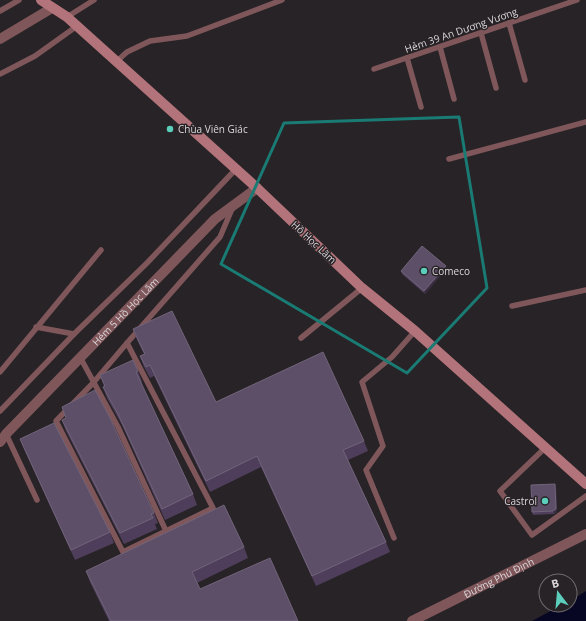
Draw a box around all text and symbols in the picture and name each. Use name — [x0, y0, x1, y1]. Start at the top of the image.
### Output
street label: Hẻm 39 An Dương Vương — [403, 4, 520, 56]
place label: Chùa Viên Giác — [178, 122, 248, 136]
marker: Chùa Viên Giác — [165, 124, 175, 134]
street label: Hồ Học Lãm — [288, 218, 340, 266]
place label: Comeco — [432, 264, 470, 278]
marker: Comeco — [419, 266, 429, 276]
street label: Hẻm 5 Hồ Học Lãm — [89, 274, 162, 349]
place label: Castrol — [504, 494, 537, 508]
marker: Castrol — [540, 496, 550, 506]
street label: Đường Phú Định — [461, 554, 536, 601]
north arrow — [538, 573, 578, 613]
text: B — [549, 575, 561, 591]

